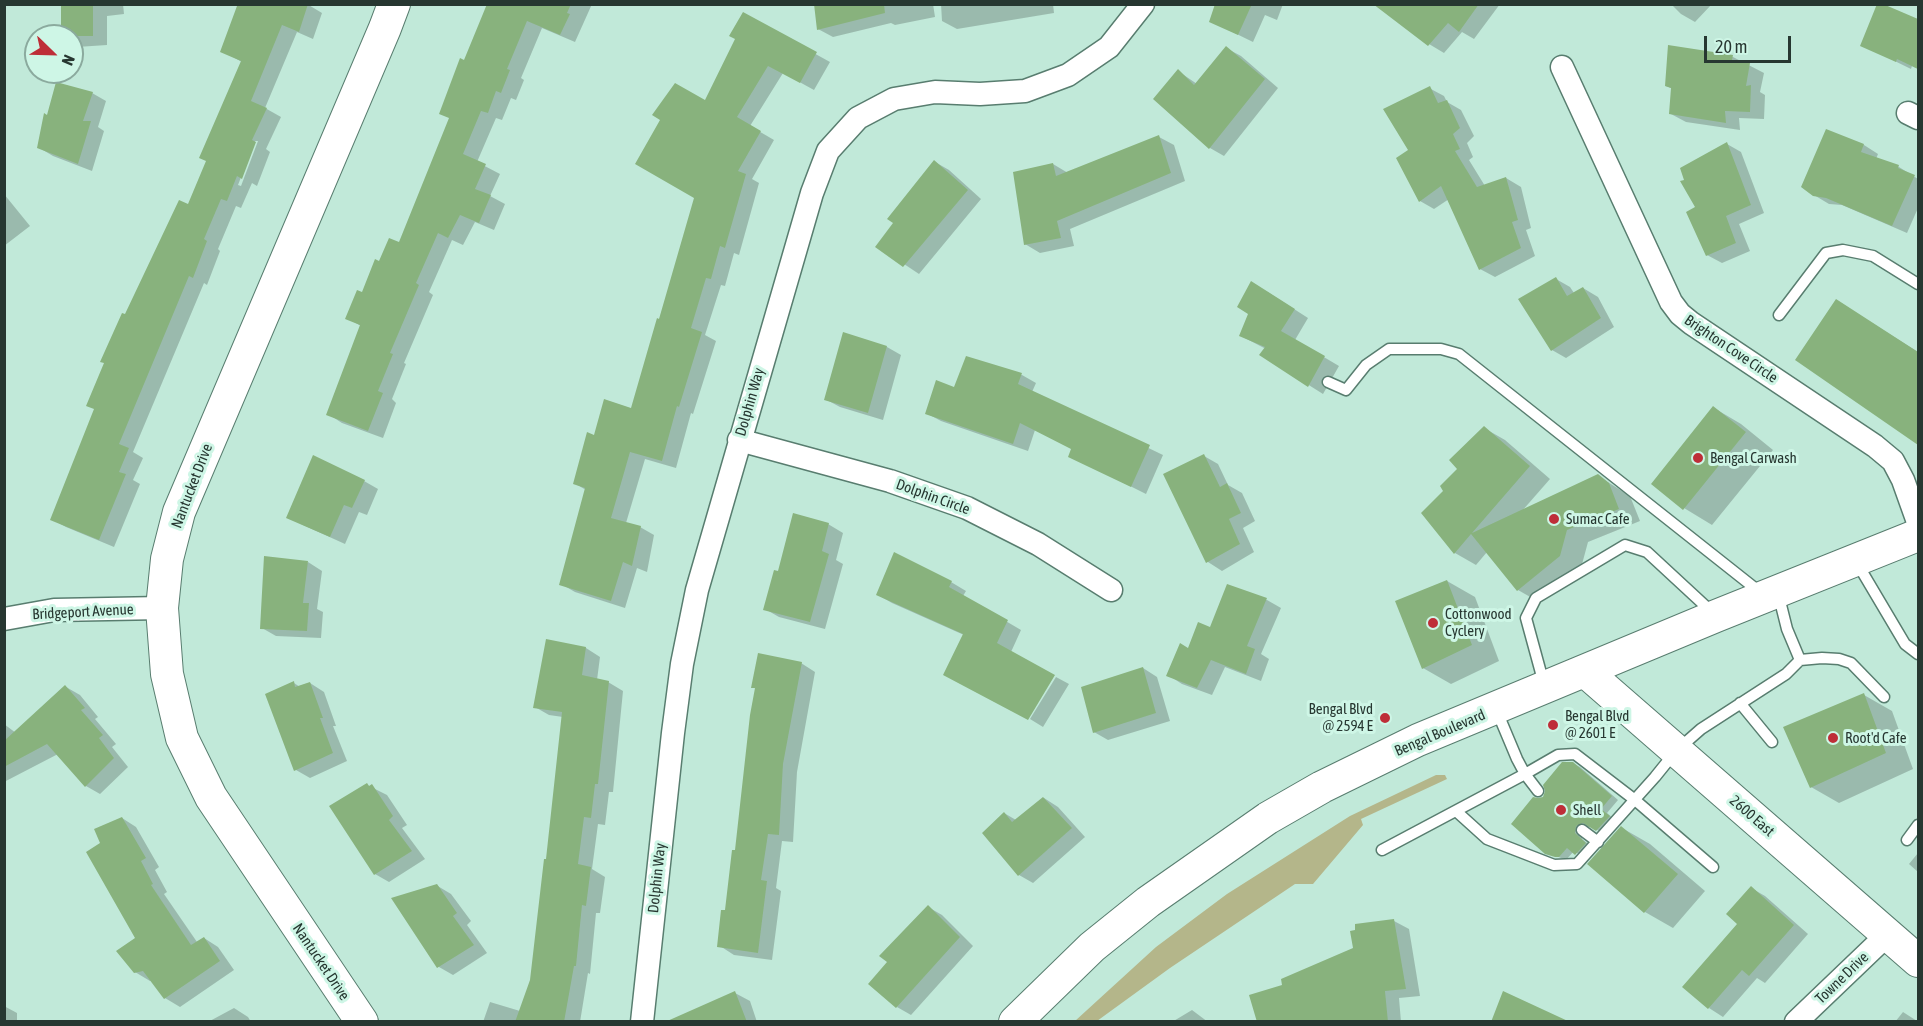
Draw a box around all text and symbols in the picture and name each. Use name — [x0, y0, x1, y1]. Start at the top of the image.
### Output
north arrow — [24, 24, 84, 84]
scale bar — [1707, 24, 1794, 62]
text: 20 m — [1715, 36, 1747, 57]
text: N — [59, 52, 79, 68]
street label: Brighton Cove Circle — [1681, 311, 1781, 387]
street label: Dolphin Way — [732, 366, 768, 438]
street label: Nantucket Drive — [168, 441, 216, 531]
place label: Bengal Carwash — [1710, 449, 1797, 467]
marker: Bengal Carwash — [1691, 451, 1705, 465]
street label: Dolphin Circle — [894, 475, 972, 519]
place label: Sumac Cafe — [1566, 510, 1630, 528]
marker: Sumac Cafe — [1547, 512, 1561, 526]
street label: Bridgeport Avenue — [32, 600, 134, 624]
place label: Cottonwood Cyclery — [1445, 605, 1512, 640]
marker: Cottonwood Cyclery — [1426, 616, 1440, 630]
place label: Bengal Blvd @ 2594 E — [1309, 700, 1373, 735]
street label: Bengal Boulevard — [1392, 706, 1488, 760]
place label: Bengal Blvd @ 2601 E — [1565, 707, 1629, 742]
marker: Bengal Blvd @ 2594 E — [1378, 711, 1392, 725]
marker: Bengal Blvd @ 2601 E — [1546, 718, 1560, 732]
place label: Root'd Cafe — [1845, 729, 1907, 747]
marker: Root'd Cafe — [1826, 731, 1840, 745]
street label: 2600 East — [1726, 792, 1778, 840]
place label: Shell — [1573, 801, 1601, 819]
marker: Shell — [1554, 803, 1568, 817]
street label: Dolphin Way — [644, 842, 670, 914]
street label: Nantucket Drive — [289, 920, 353, 1004]
street label: Towne Drive — [1812, 948, 1872, 1008]

